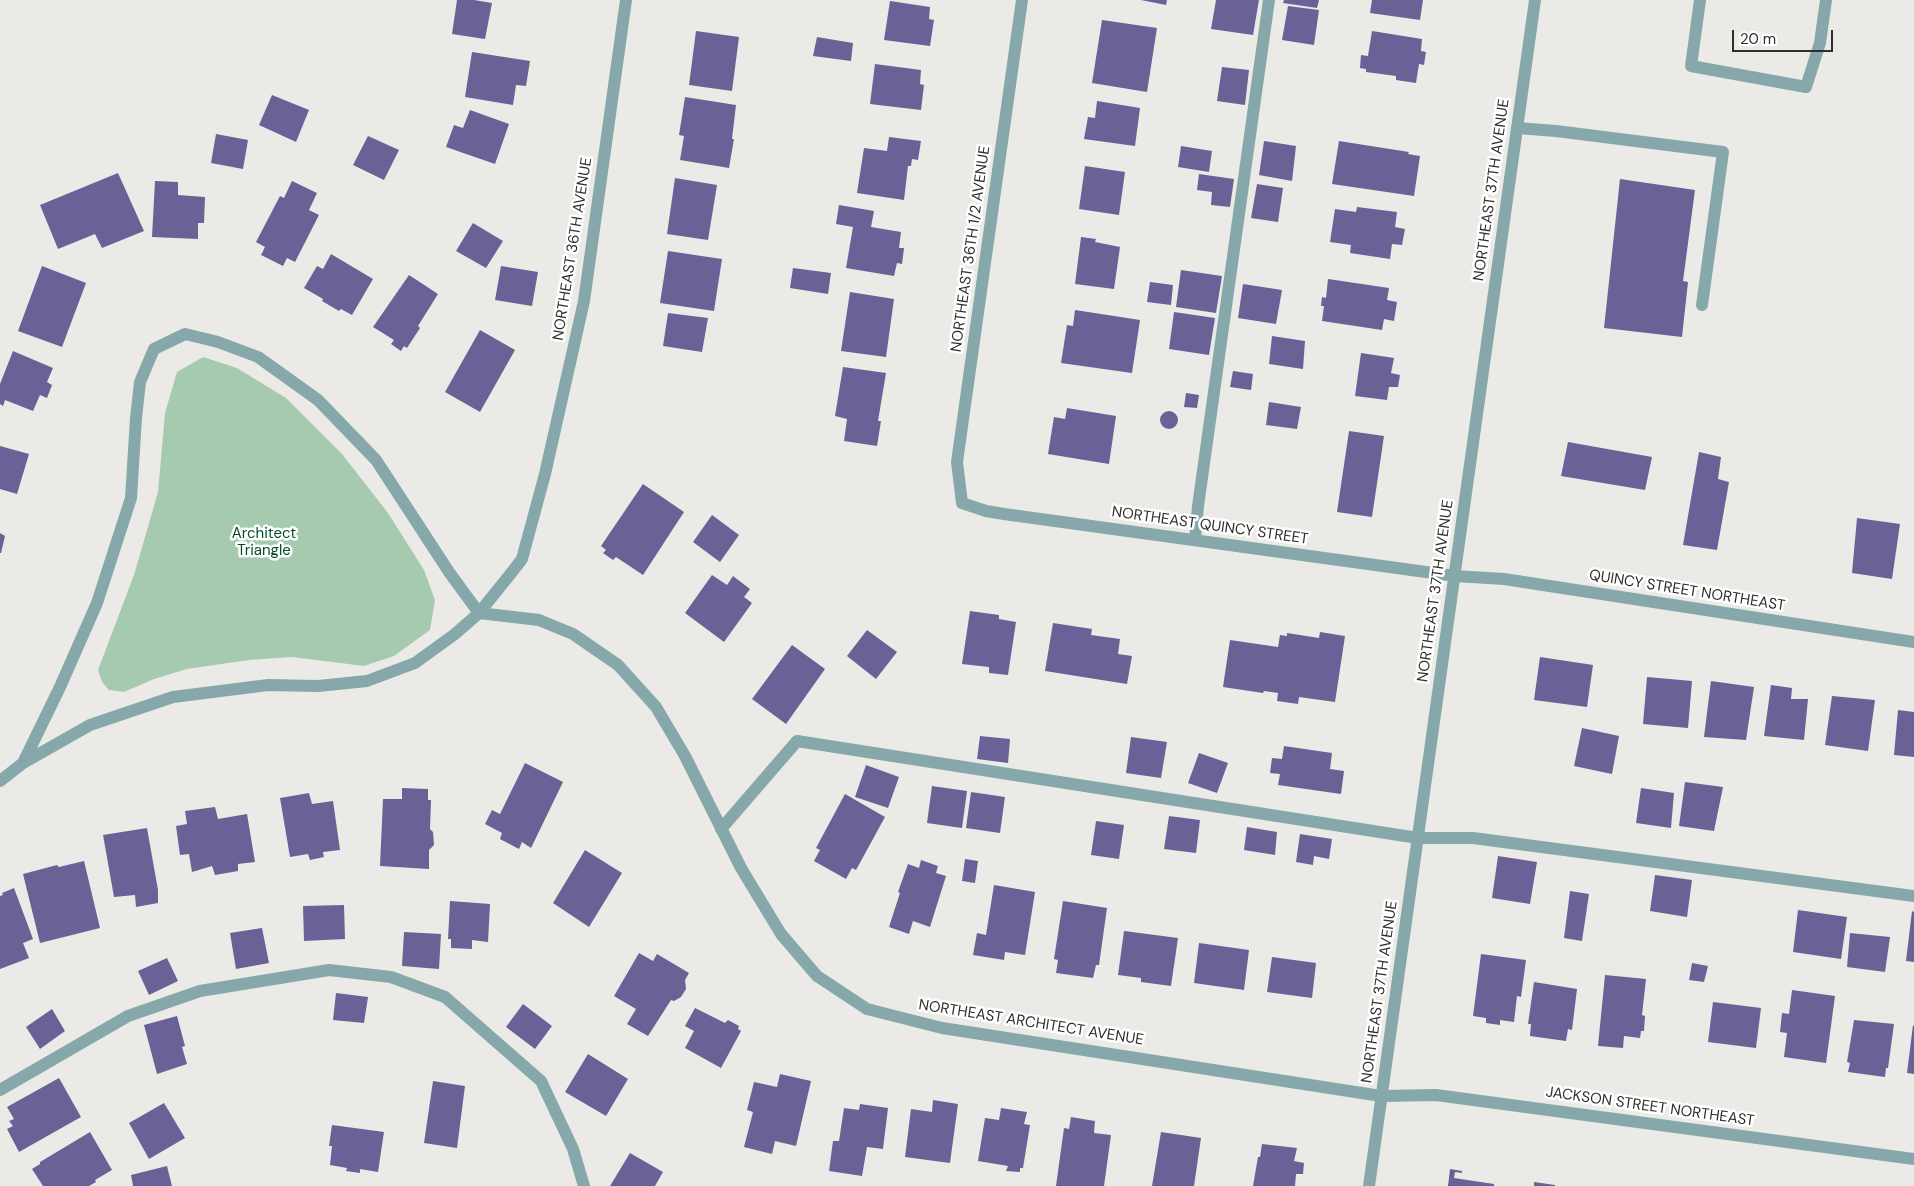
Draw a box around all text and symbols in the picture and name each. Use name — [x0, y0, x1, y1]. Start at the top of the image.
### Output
scale bar — [1734, 20, 1835, 52]
text: 20 m — [1740, 29, 1776, 49]
street label: NORTHEAST 37TH AVENUE — [1470, 98, 1514, 282]
street label: NORTHEAST 36TH 1/2 AVENUE — [948, 145, 994, 353]
street label: NORTHEAST 36TH AVENUE — [550, 156, 596, 342]
street label: NORTHEAST 37TH AVENUE — [1414, 499, 1458, 683]
street label: NORTHEAST QUINCY STREET — [1111, 503, 1309, 549]
park label: Architect Triangle — [232, 525, 296, 560]
street label: QUINCY STREET NORTHEAST — [1588, 567, 1786, 615]
street label: NORTHEAST 37TH AVENUE — [1358, 900, 1402, 1084]
street label: NORTHEAST ARCHITECT AVENUE — [917, 996, 1145, 1050]
street label: JACKSON STREET NORTHEAST — [1545, 1083, 1755, 1131]

